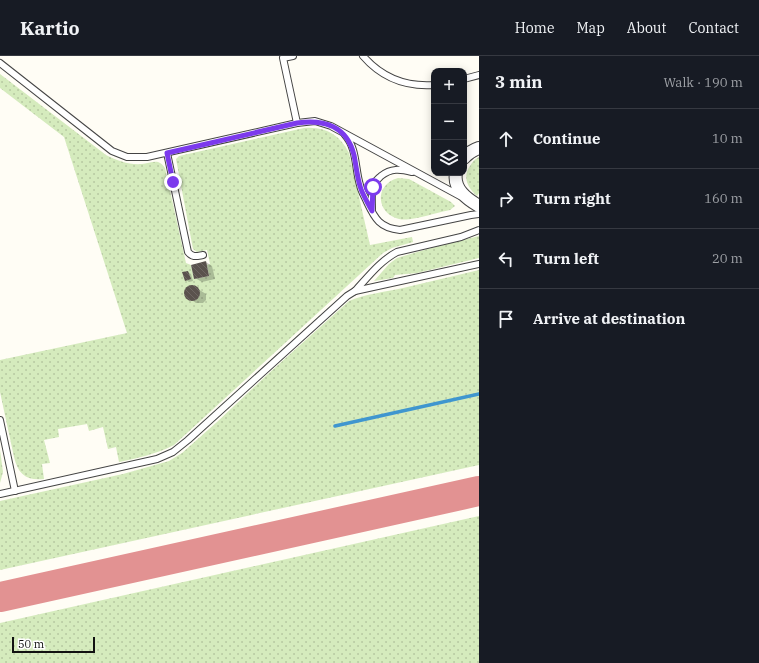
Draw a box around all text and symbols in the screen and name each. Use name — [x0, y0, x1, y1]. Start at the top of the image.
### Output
text: Kartio — [20, 16, 80, 40]
text: Home — [515, 19, 554, 37]
text: Map — [576, 19, 605, 37]
text: About — [627, 19, 666, 37]
text: Contact — [688, 19, 739, 37]
map controls — [431, 68, 467, 176]
button: + — [431, 68, 467, 104]
text: 3 min — [495, 71, 543, 93]
text: Walk · 190 m — [664, 74, 743, 91]
button: − — [431, 104, 467, 140]
icon: ahead — [495, 128, 517, 150]
text: Continue — [533, 129, 600, 148]
text: 10 m — [712, 130, 743, 147]
button: layers — [431, 140, 467, 176]
route end — [164, 173, 182, 191]
route start — [364, 178, 382, 196]
icon: right — [495, 188, 517, 210]
text: Turn right — [533, 189, 611, 208]
text: 160 m — [704, 190, 743, 207]
icon: left — [495, 248, 517, 270]
text: Turn left — [533, 249, 599, 268]
text: 20 m — [712, 250, 743, 267]
icon: arrive — [495, 308, 517, 330]
text: Arrive at destination — [533, 309, 685, 328]
scale bar — [12, 635, 95, 654]
text: 50 m — [18, 637, 44, 651]

